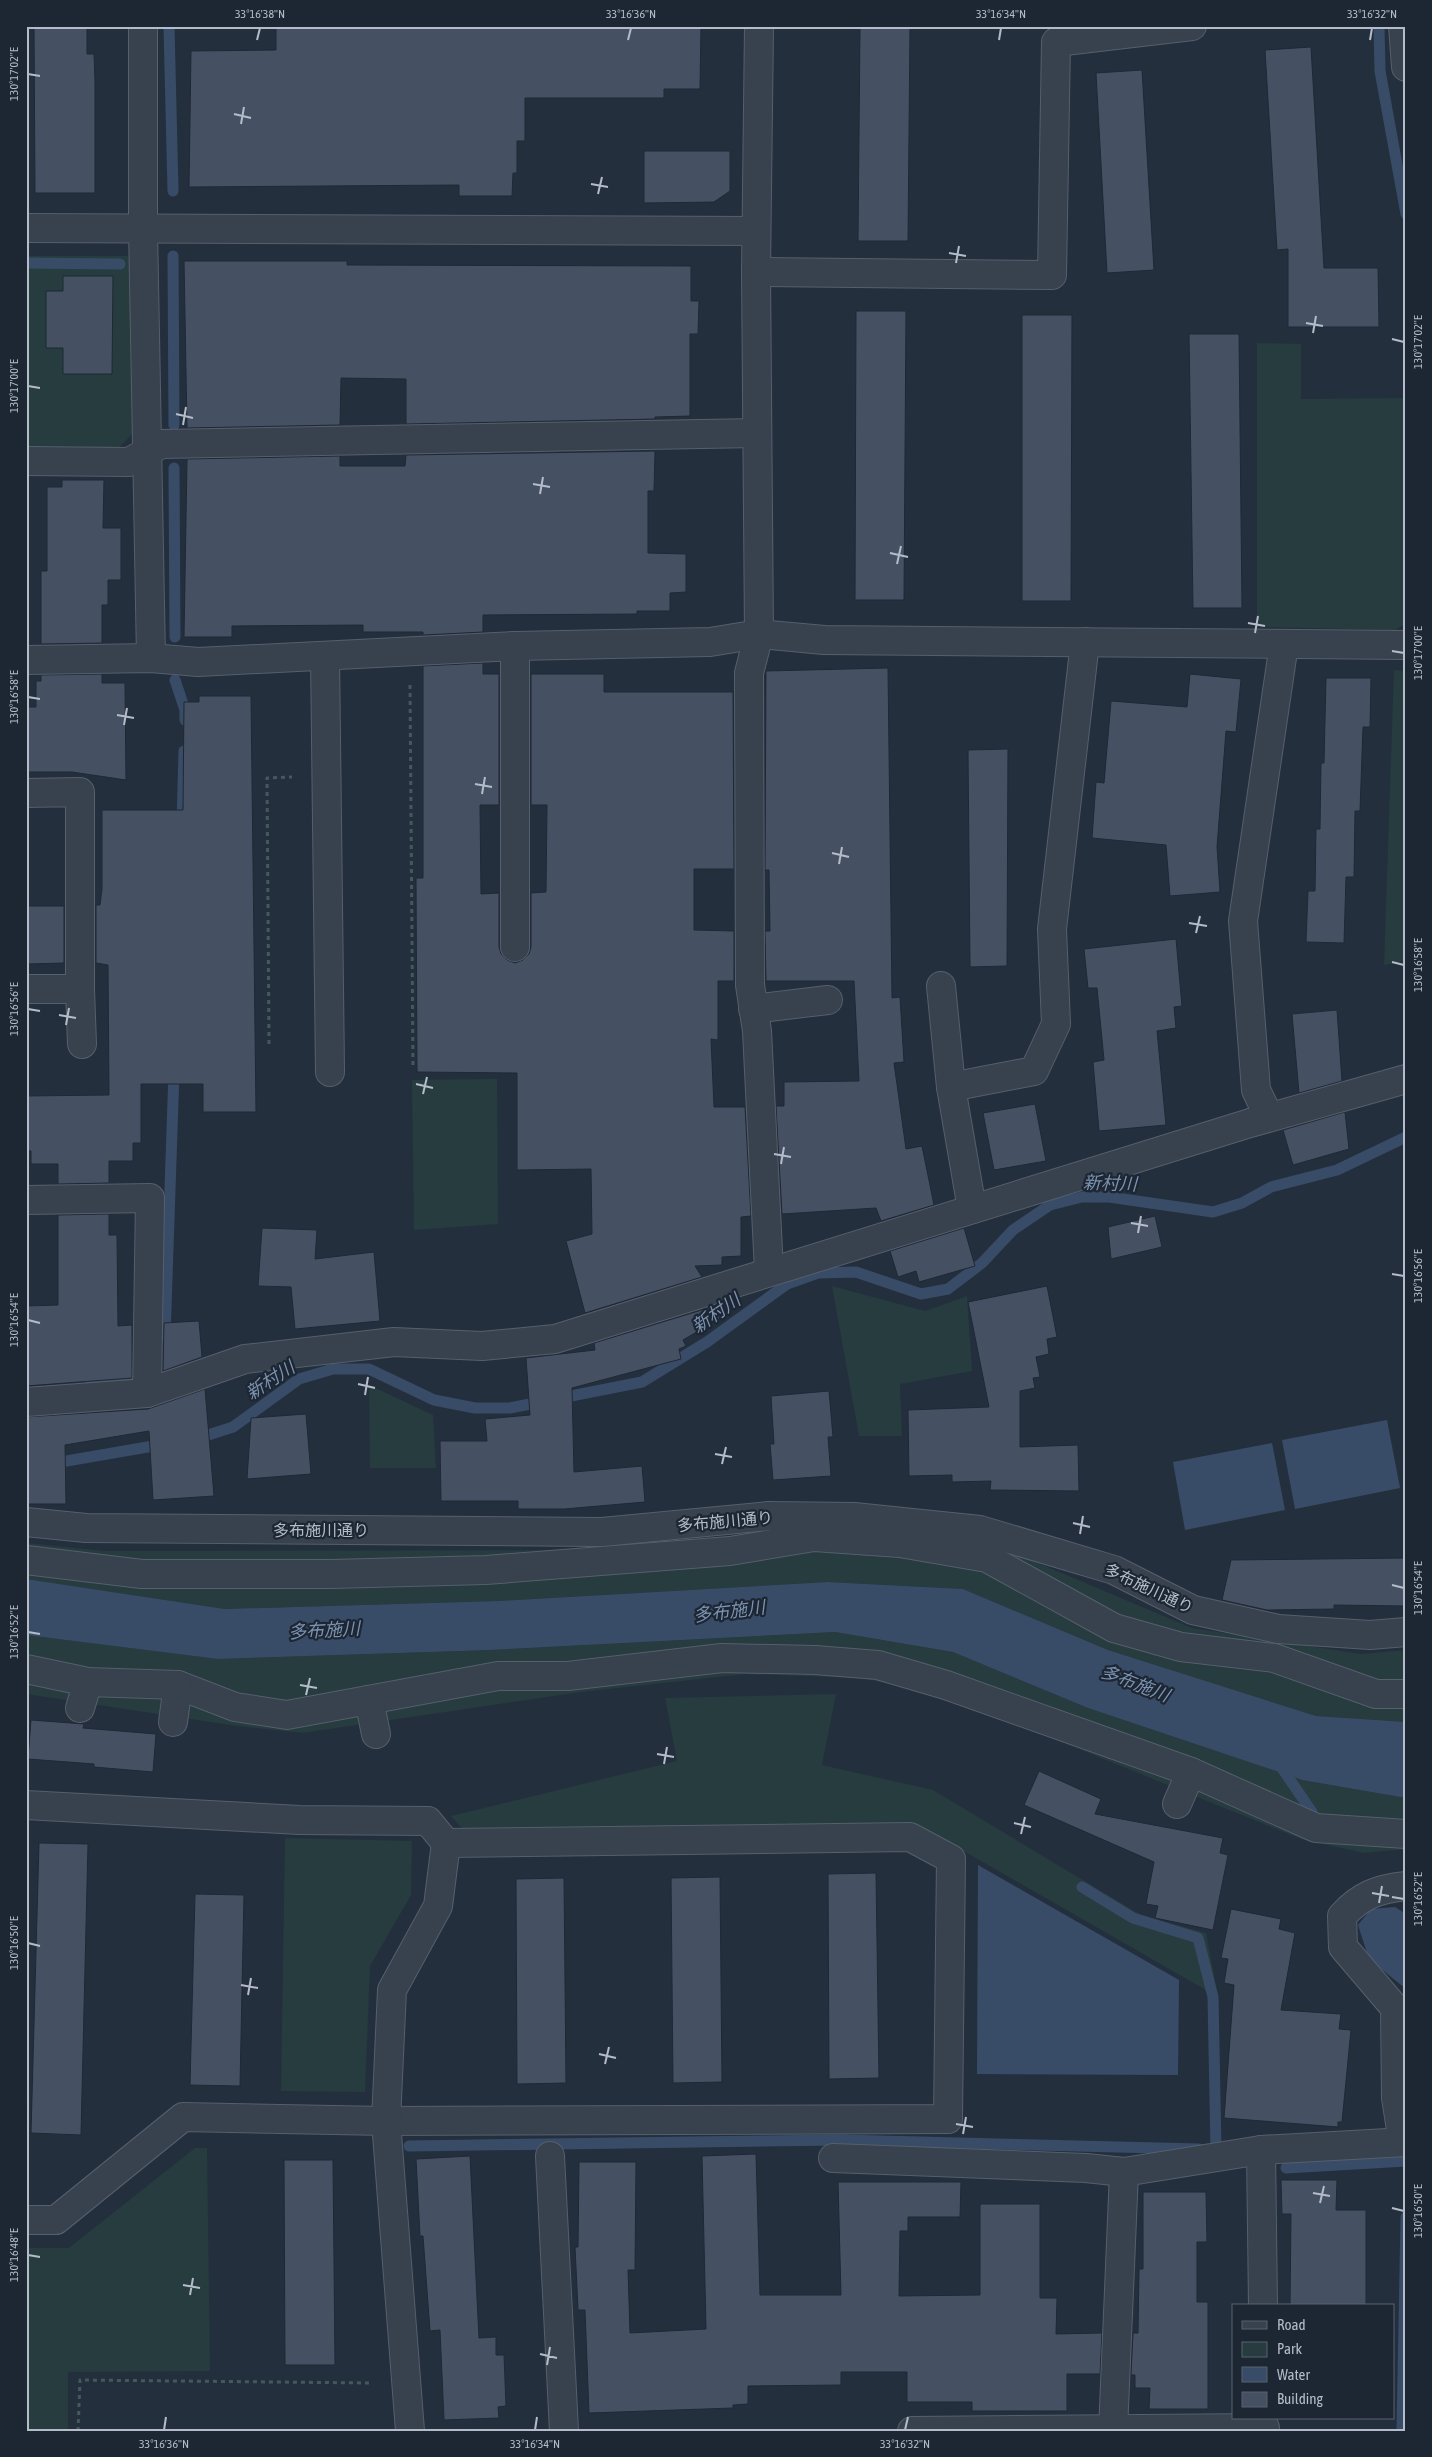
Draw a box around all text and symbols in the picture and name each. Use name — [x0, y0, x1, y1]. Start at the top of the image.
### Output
text: 33°16'38"N — [235, 7, 285, 21]
text: 33°16'36"N — [606, 7, 656, 21]
text: 33°16'34"N — [976, 7, 1026, 21]
text: 33°16'32"N — [1347, 7, 1397, 21]
text: 130°17'02"E — [7, 47, 21, 101]
text: 130°17'02"E — [1411, 315, 1425, 369]
text: 130°17'00"E — [7, 359, 21, 413]
text: 130°17'00"E — [1411, 626, 1425, 680]
text: 130°16'58"E — [7, 670, 21, 724]
text: 130°16'58"E — [1411, 938, 1425, 992]
text: 130°16'56"E — [7, 982, 21, 1036]
water label: 新村川 — [1083, 1172, 1139, 1195]
text: 130°16'56"E — [1411, 1249, 1425, 1303]
water label: 新村川 — [688, 1288, 746, 1337]
text: 130°16'54"E — [7, 1293, 21, 1347]
water label: 新村川 — [242, 1355, 300, 1404]
street label: 多布施川通り — [676, 1508, 774, 1534]
street label: 多布施川通り — [273, 1521, 369, 1539]
street label: 多布施川通り — [1102, 1560, 1196, 1616]
text: 130°16'54"E — [1411, 1561, 1425, 1615]
water label: 多布施川 — [692, 1596, 768, 1626]
text: 130°16'52"E — [7, 1605, 21, 1659]
water label: 多布施川 — [287, 1618, 362, 1642]
water label: 多布施川 — [1098, 1660, 1174, 1706]
text: 130°16'52"E — [1411, 1872, 1425, 1926]
text: 130°16'50"E — [7, 1916, 21, 1970]
text: 130°16'50"E — [1411, 2184, 1425, 2238]
text: 130°16'48"E — [7, 2228, 21, 2282]
legend — [1232, 2304, 1394, 2420]
text: Road — [1277, 2316, 1306, 2333]
text: Park — [1277, 2340, 1302, 2357]
text: Water — [1277, 2366, 1310, 2383]
text: Building — [1277, 2390, 1323, 2407]
text: 33°16'36"N — [139, 2437, 189, 2451]
text: 33°16'34"N — [510, 2437, 560, 2451]
text: 33°16'32"N — [880, 2437, 930, 2451]

